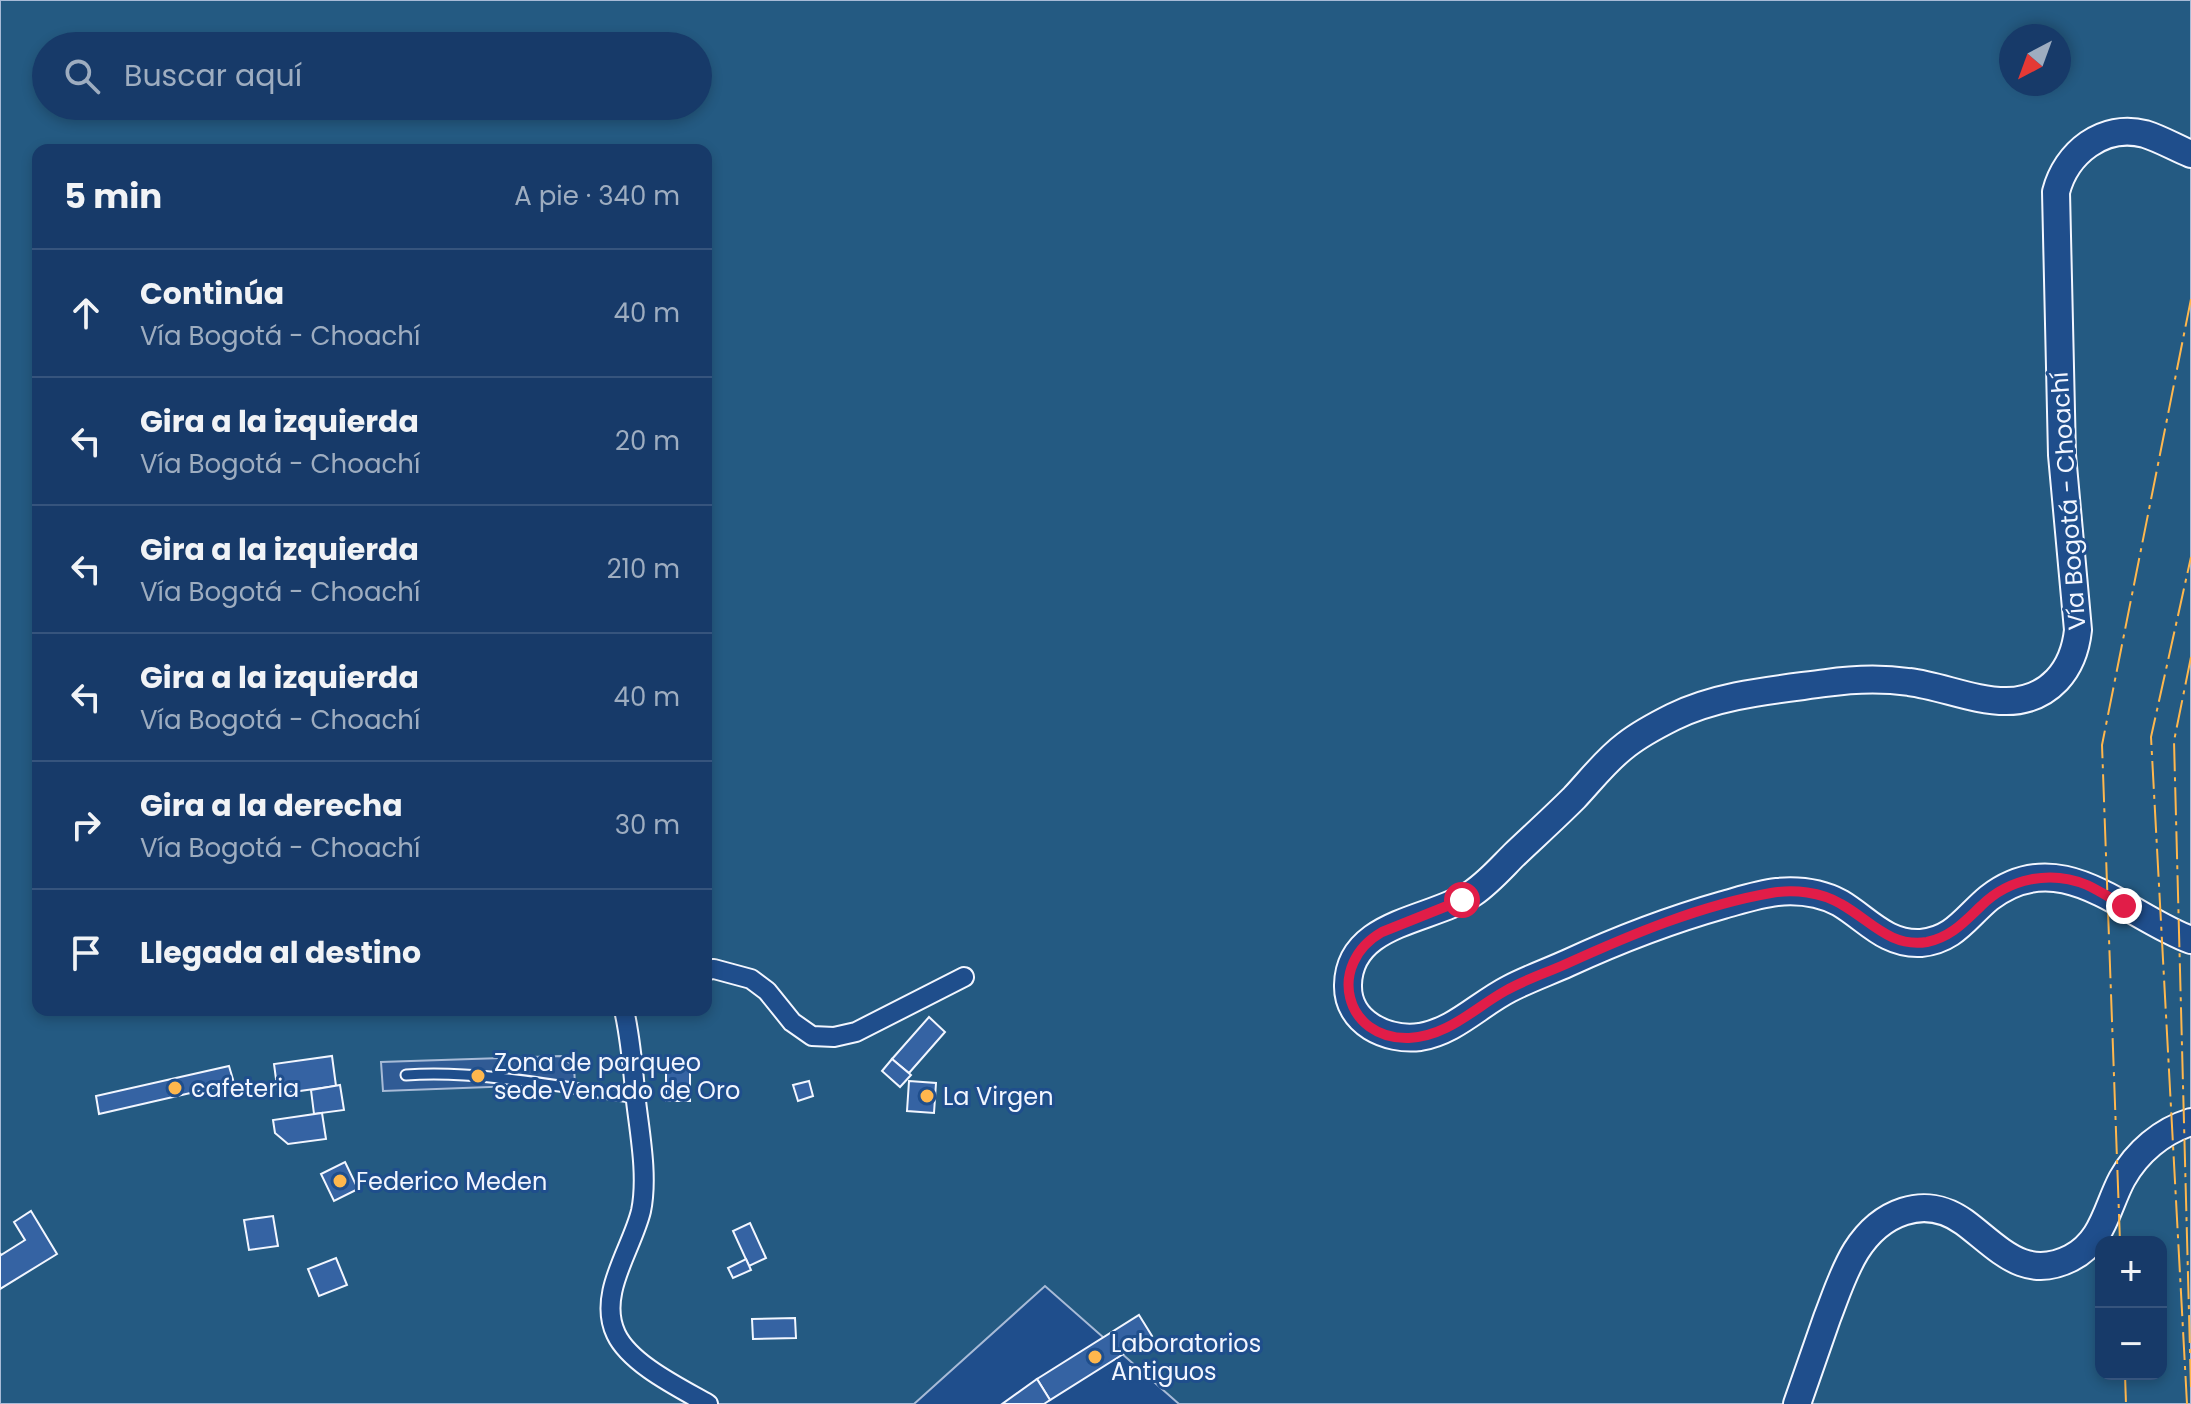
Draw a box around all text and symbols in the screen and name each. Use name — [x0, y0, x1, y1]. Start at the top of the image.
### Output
north arrow — [1999, 24, 2071, 96]
search box — [32, 32, 712, 120]
icon: search — [60, 54, 104, 98]
text: Buscar aquí — [124, 54, 302, 97]
text: 5 min — [64, 172, 162, 220]
text: A pie · 340 m — [514, 178, 680, 214]
text: Continúa — [140, 272, 284, 315]
icon: ahead — [64, 291, 108, 335]
text: 40 m — [614, 295, 680, 331]
text: Vía Bogotá - Choachí — [140, 318, 420, 354]
street label: Vía Bogotá - Choachí — [2043, 371, 2093, 631]
text: Gira a la izquierda — [140, 400, 419, 443]
icon: left — [64, 419, 108, 463]
text: 20 m — [615, 423, 680, 459]
text: Vía Bogotá - Choachí — [140, 446, 420, 482]
text: Gira a la izquierda — [140, 528, 419, 571]
icon: left — [64, 547, 108, 591]
text: 210 m — [607, 551, 680, 587]
text: Vía Bogotá - Choachí — [140, 574, 420, 610]
text: Gira a la izquierda — [140, 656, 419, 699]
icon: left — [64, 675, 108, 719]
text: 40 m — [614, 679, 680, 715]
text: Vía Bogotá - Choachí — [140, 702, 420, 738]
text: Gira a la derecha — [140, 784, 403, 827]
icon: right — [64, 803, 108, 847]
text: 30 m — [615, 807, 680, 843]
text: Vía Bogotá - Choachí — [140, 830, 420, 866]
route start — [1444, 882, 1480, 918]
route end — [2106, 888, 2142, 924]
icon: arrive — [64, 931, 108, 975]
text: Llegada al destino — [140, 931, 421, 974]
place label: Zona de parqueo sede Venado de Oro — [494, 1046, 740, 1107]
marker: Zona de parqueo sede Venado de Oro — [469, 1067, 487, 1085]
place label: cafeteria — [191, 1072, 299, 1105]
marker: cafeteria — [166, 1079, 184, 1097]
place label: La Virgen — [943, 1080, 1054, 1113]
marker: La Virgen — [918, 1087, 936, 1105]
place label: Federico Meden — [356, 1165, 547, 1198]
marker: Federico Meden — [331, 1172, 349, 1190]
map controls — [2095, 1236, 2167, 1380]
button: + — [2095, 1236, 2167, 1308]
button: − — [2095, 1308, 2167, 1380]
place label: Laboratorios Antiguos — [1111, 1327, 1261, 1388]
marker: Laboratorios Antiguos — [1086, 1348, 1104, 1366]

